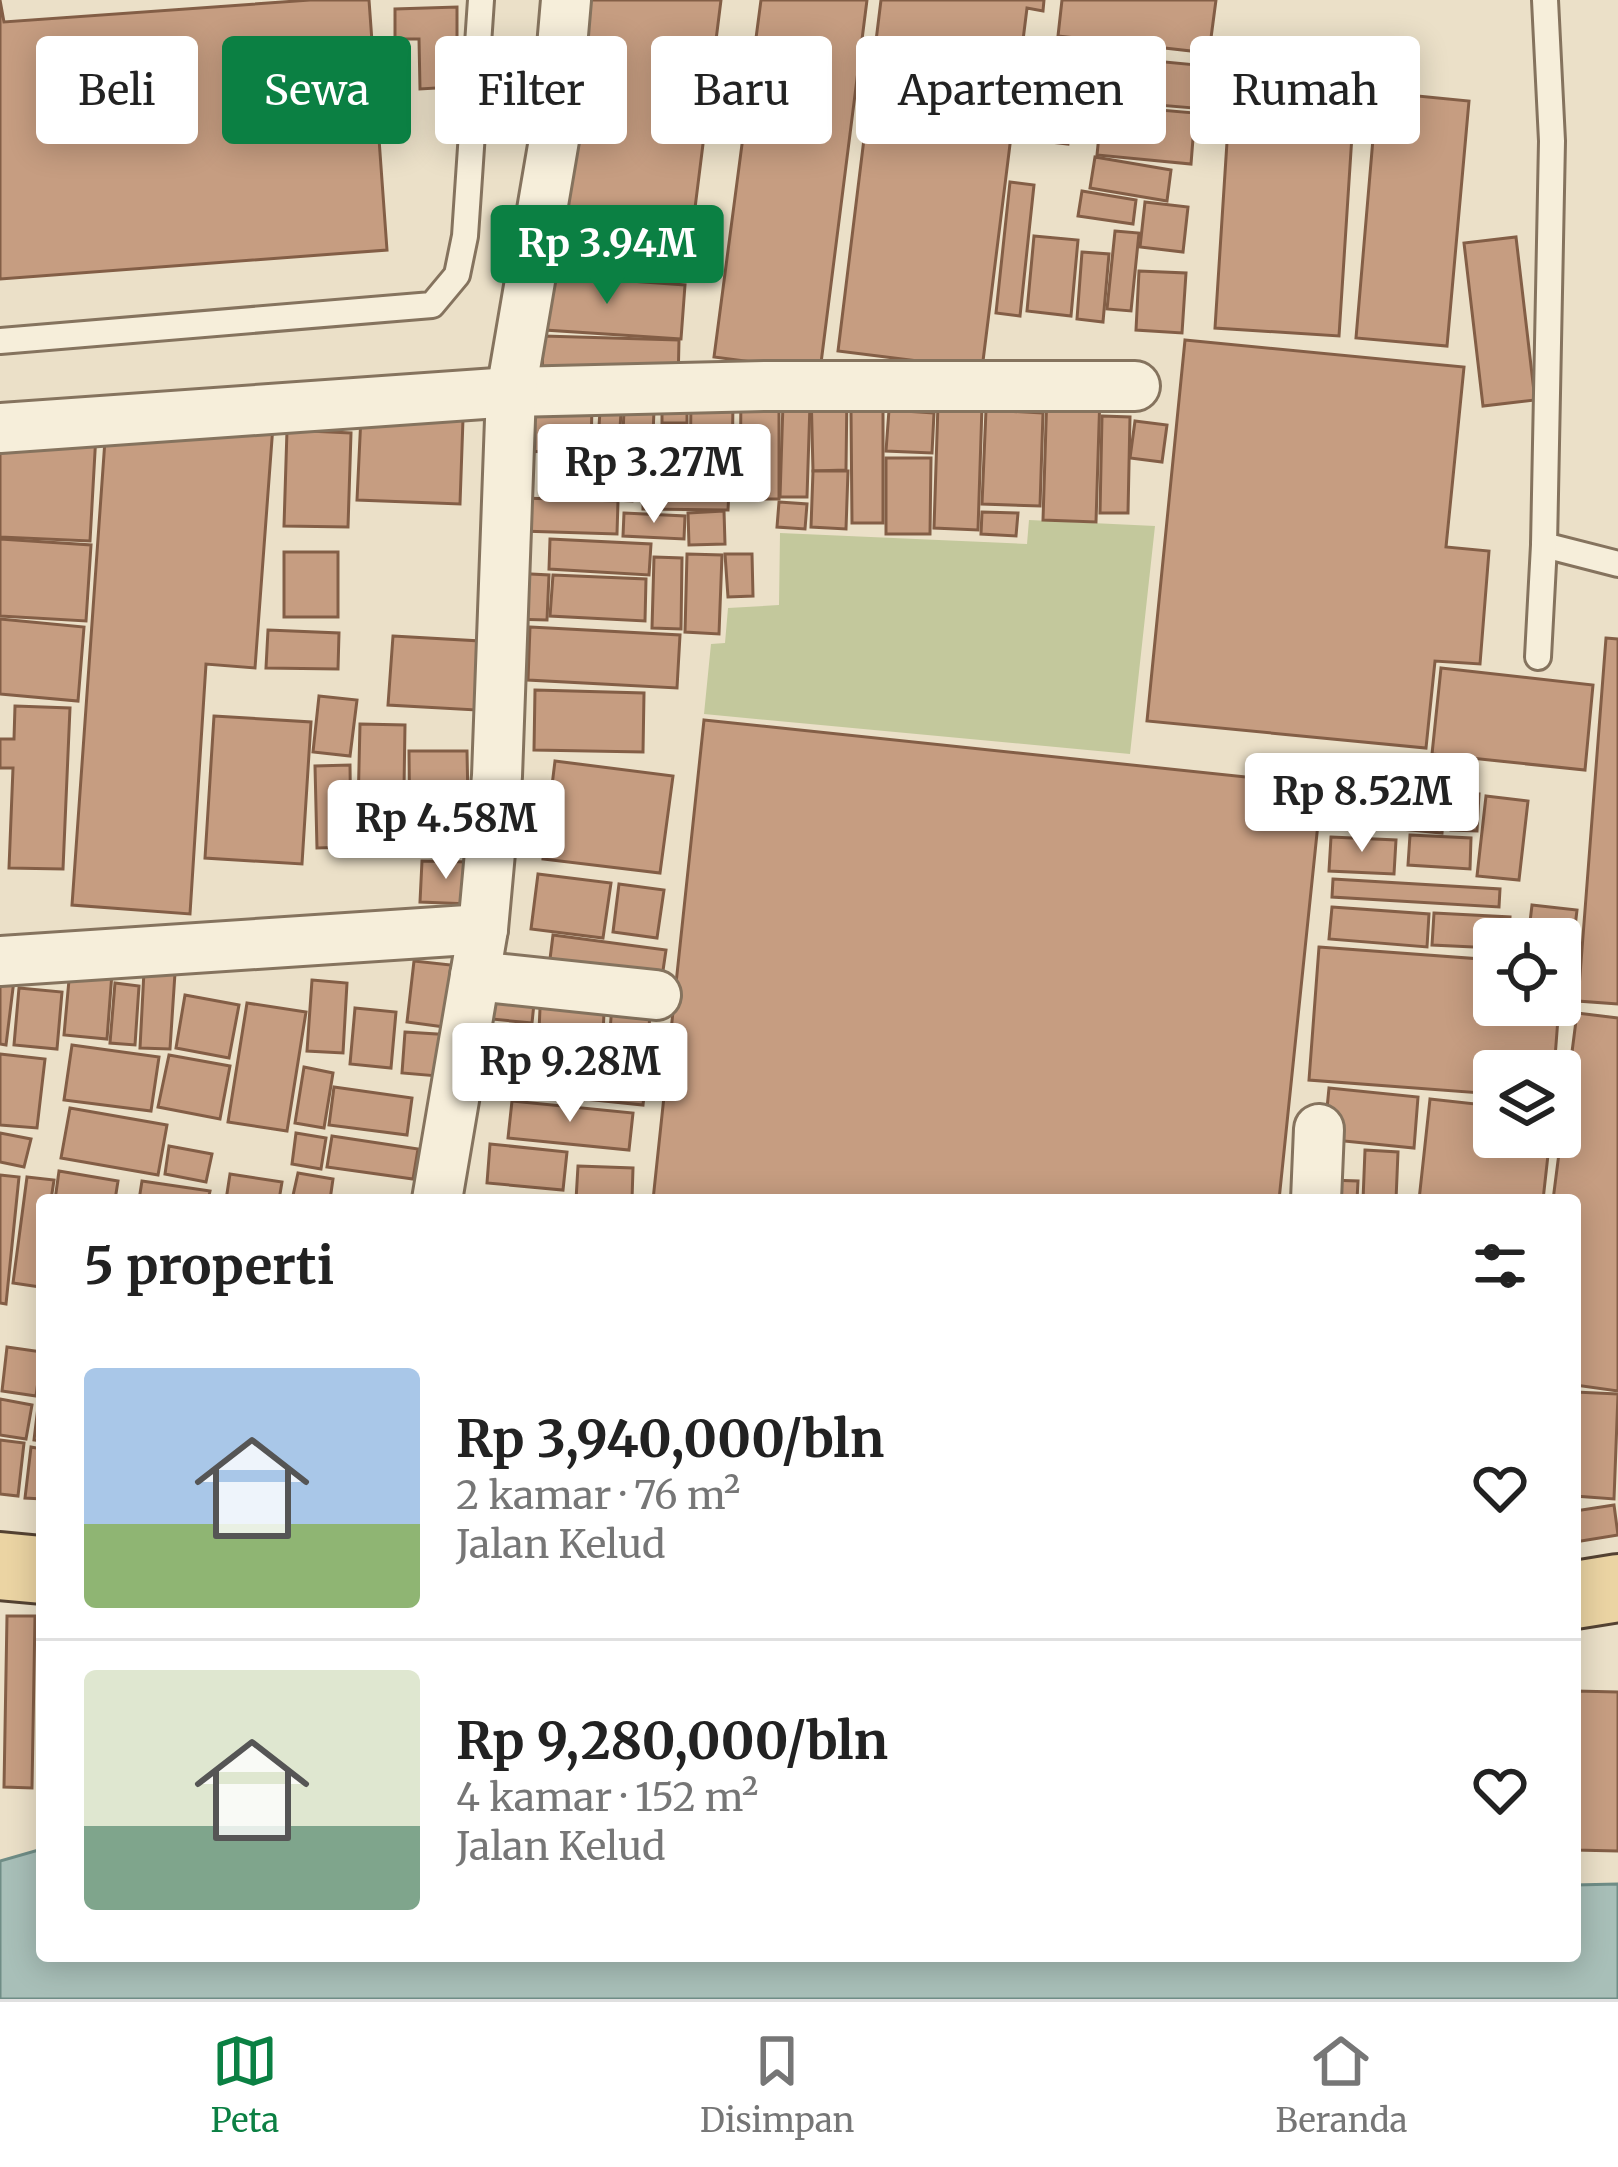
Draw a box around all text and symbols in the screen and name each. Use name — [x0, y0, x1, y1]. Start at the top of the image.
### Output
chip: Beli — [36, 36, 198, 144]
chip: Sewa — [222, 36, 411, 144]
chip: Filter — [435, 36, 627, 144]
chip: Baru — [651, 36, 832, 144]
chip: Apartemen — [856, 36, 1166, 144]
chip: Rumah — [1190, 36, 1420, 144]
pin: Rp 3.94M — [483, 205, 731, 307]
text: Rp 3.94M — [518, 219, 696, 268]
pin: Rp 3.27M — [530, 424, 778, 526]
text: Rp 3.27M — [565, 438, 743, 487]
pin: Rp 8.52M — [1238, 753, 1486, 855]
text: Rp 8.52M — [1272, 767, 1452, 816]
pin: Rp 4.58M — [322, 780, 570, 882]
text: Rp 4.58M — [355, 794, 537, 843]
map controls — [1473, 918, 1581, 1158]
button: locate — [1473, 918, 1581, 1026]
pin: Rp 9.28M — [446, 1023, 694, 1125]
text: Rp 9.28M — [479, 1037, 661, 1086]
button: layers — [1473, 1050, 1581, 1158]
icon: filters — [1467, 1233, 1533, 1299]
text: 5 properti — [84, 1234, 334, 1298]
text: Rp 3,940,000/bln — [456, 1407, 884, 1471]
icon: home — [180, 1416, 324, 1560]
icon: heart — [1467, 1455, 1533, 1521]
text: 2 kamar · 76 m² — [456, 1471, 740, 1520]
text: Jalan Kelud — [456, 1520, 665, 1569]
text: Rp 9,280,000/bln — [456, 1709, 888, 1773]
icon: home — [180, 1718, 324, 1862]
icon: heart — [1467, 1757, 1533, 1823]
text: 4 kamar · 152 m² — [456, 1773, 758, 1822]
text: Jalan Kelud — [456, 1822, 665, 1871]
tab: Peta — [210, 2028, 279, 2141]
tab: Disimpan — [700, 2028, 855, 2141]
tab: Beranda — [1275, 2028, 1408, 2141]

